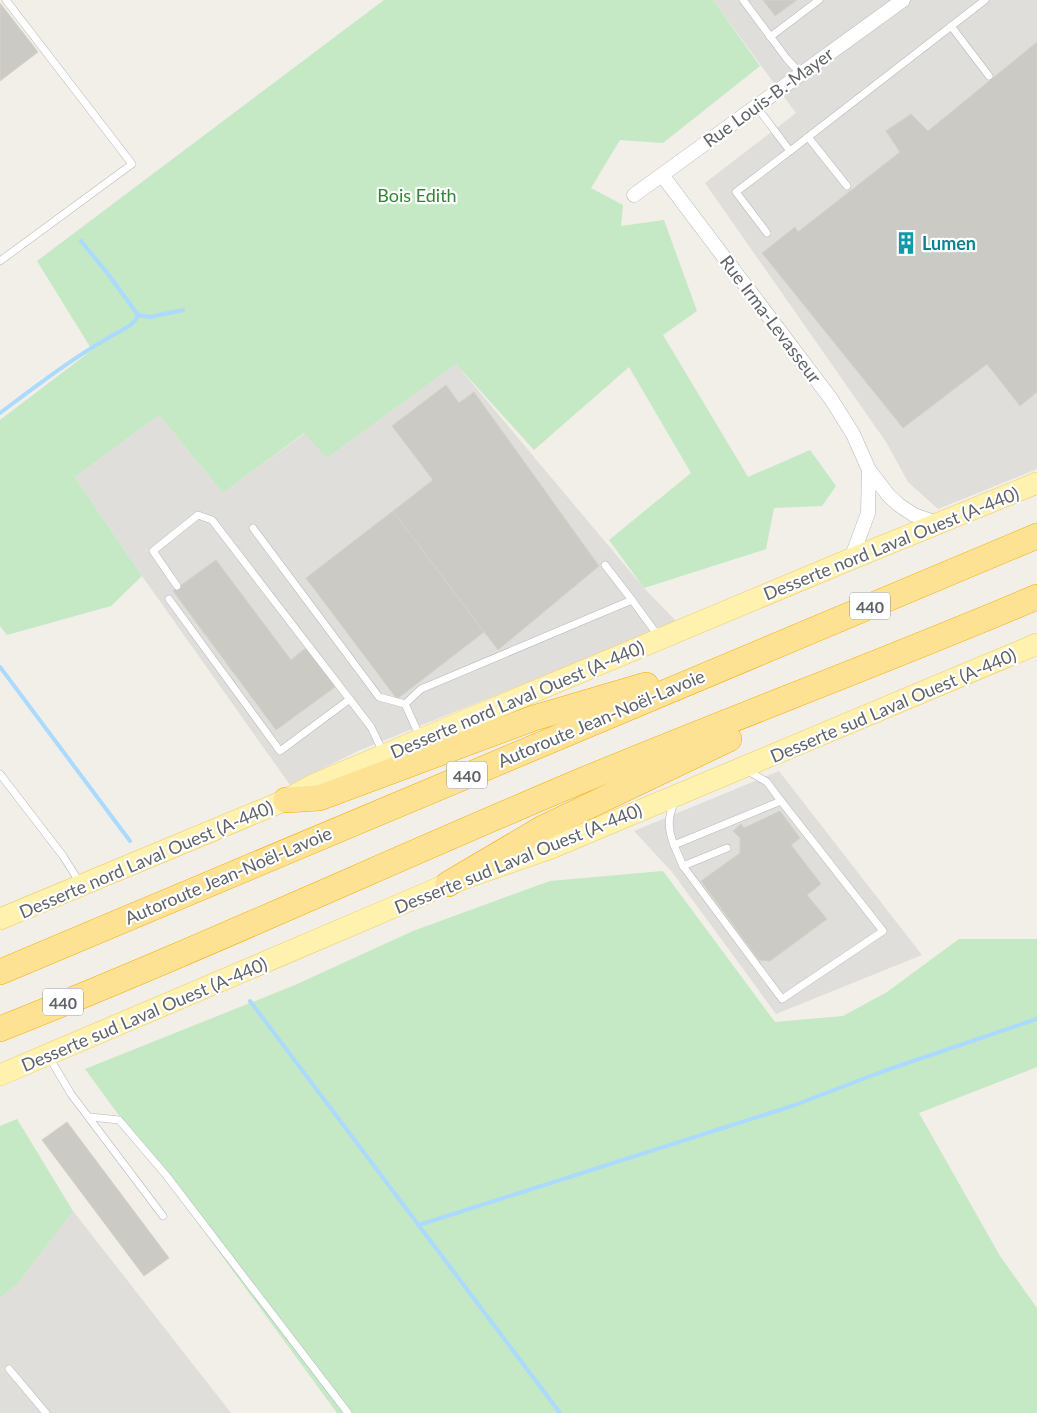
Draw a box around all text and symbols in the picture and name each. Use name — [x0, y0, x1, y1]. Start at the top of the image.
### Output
street label: Rue Louis-B.-Mayer — [699, 42, 838, 152]
park label: Bois Edith — [377, 184, 457, 206]
building icon: Lumen — [893, 230, 919, 256]
place label: Lumen — [922, 232, 976, 254]
street label: Rue Irma-Levasseur — [716, 251, 827, 388]
street label: Desserte nord Laval Ouest (A-440) — [760, 482, 1022, 604]
road number: 440 — [850, 592, 890, 620]
street label: Desserte nord Laval Ouest (A-440) — [387, 635, 647, 763]
street label: Desserte sud Laval Ouest (A-440) — [767, 643, 1019, 767]
street label: Autoroute Jean-Noël-Lavoie — [494, 664, 708, 772]
road number: 440 — [447, 762, 487, 788]
street label: Desserte nord Laval Ouest (A-440) — [16, 795, 276, 923]
street label: Desserte sud Laval Ouest (A-440) — [391, 798, 645, 918]
street label: Autoroute Jean-Noël-Lavoie — [121, 821, 335, 929]
street label: Desserte sud Laval Ouest (A-440) — [18, 952, 270, 1076]
road number: 440 — [43, 989, 83, 1016]

